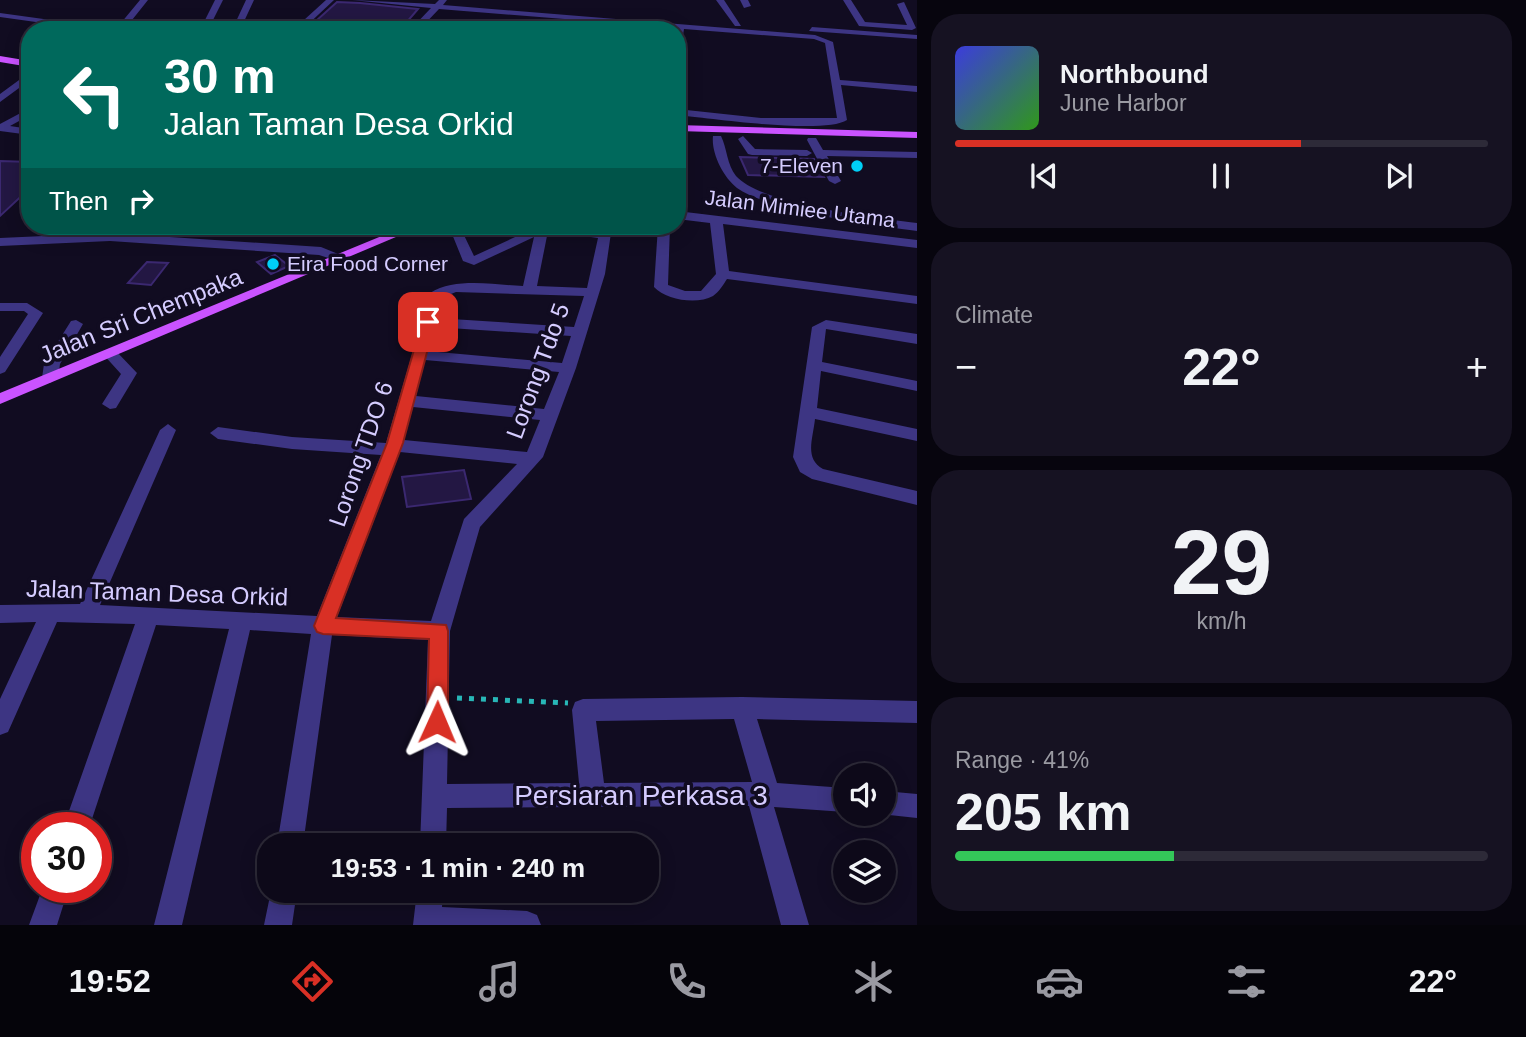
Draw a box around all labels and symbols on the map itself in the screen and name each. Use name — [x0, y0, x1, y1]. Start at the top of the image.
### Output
place label: 7-Eleven — [760, 154, 843, 177]
marker: 7-Eleven — [849, 158, 865, 174]
street label: Jalan Mimiee Utama — [704, 185, 897, 232]
place label: Eira Food Corner — [287, 252, 448, 275]
marker: Eira Food Corner — [265, 256, 281, 272]
street label: Jalan Sri Chempaka — [36, 262, 247, 369]
pin — [398, 292, 458, 352]
street label: Lorong Tdo 5 — [501, 299, 575, 442]
street label: Lorong TDO 6 — [323, 378, 398, 530]
street label: Jalan Taman Desa Orkid — [25, 574, 289, 611]
position arrow — [400, 685, 474, 759]
street label: Persiaran Perkasa 3 — [514, 780, 768, 811]
speed limit sign: 30 — [21, 812, 112, 903]

